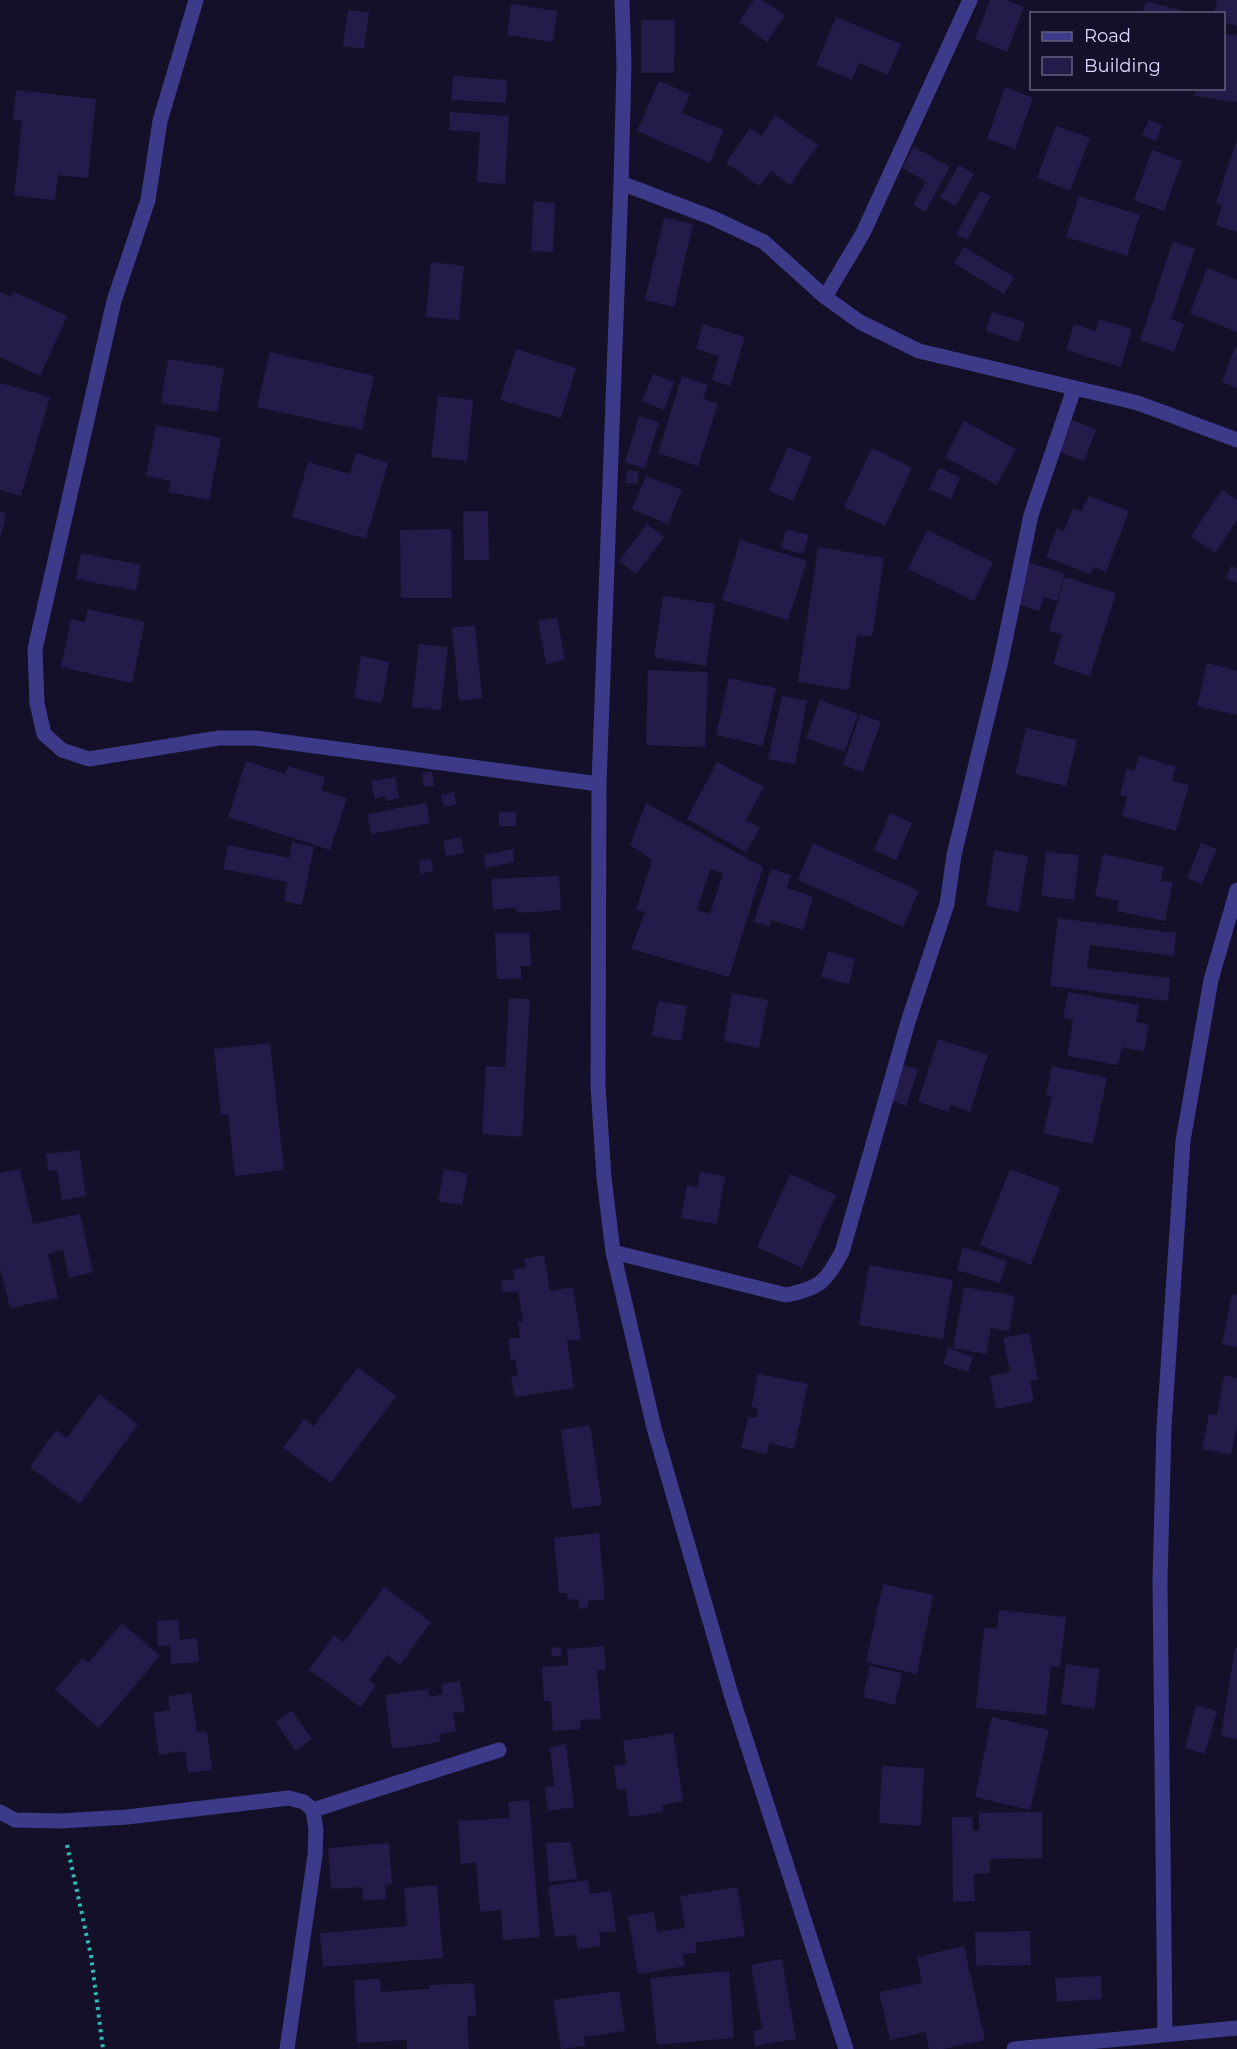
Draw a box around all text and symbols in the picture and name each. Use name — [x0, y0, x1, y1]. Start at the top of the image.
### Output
legend — [1030, 12, 1225, 90]
text: Road — [1084, 25, 1131, 47]
text: Building — [1084, 55, 1161, 77]

